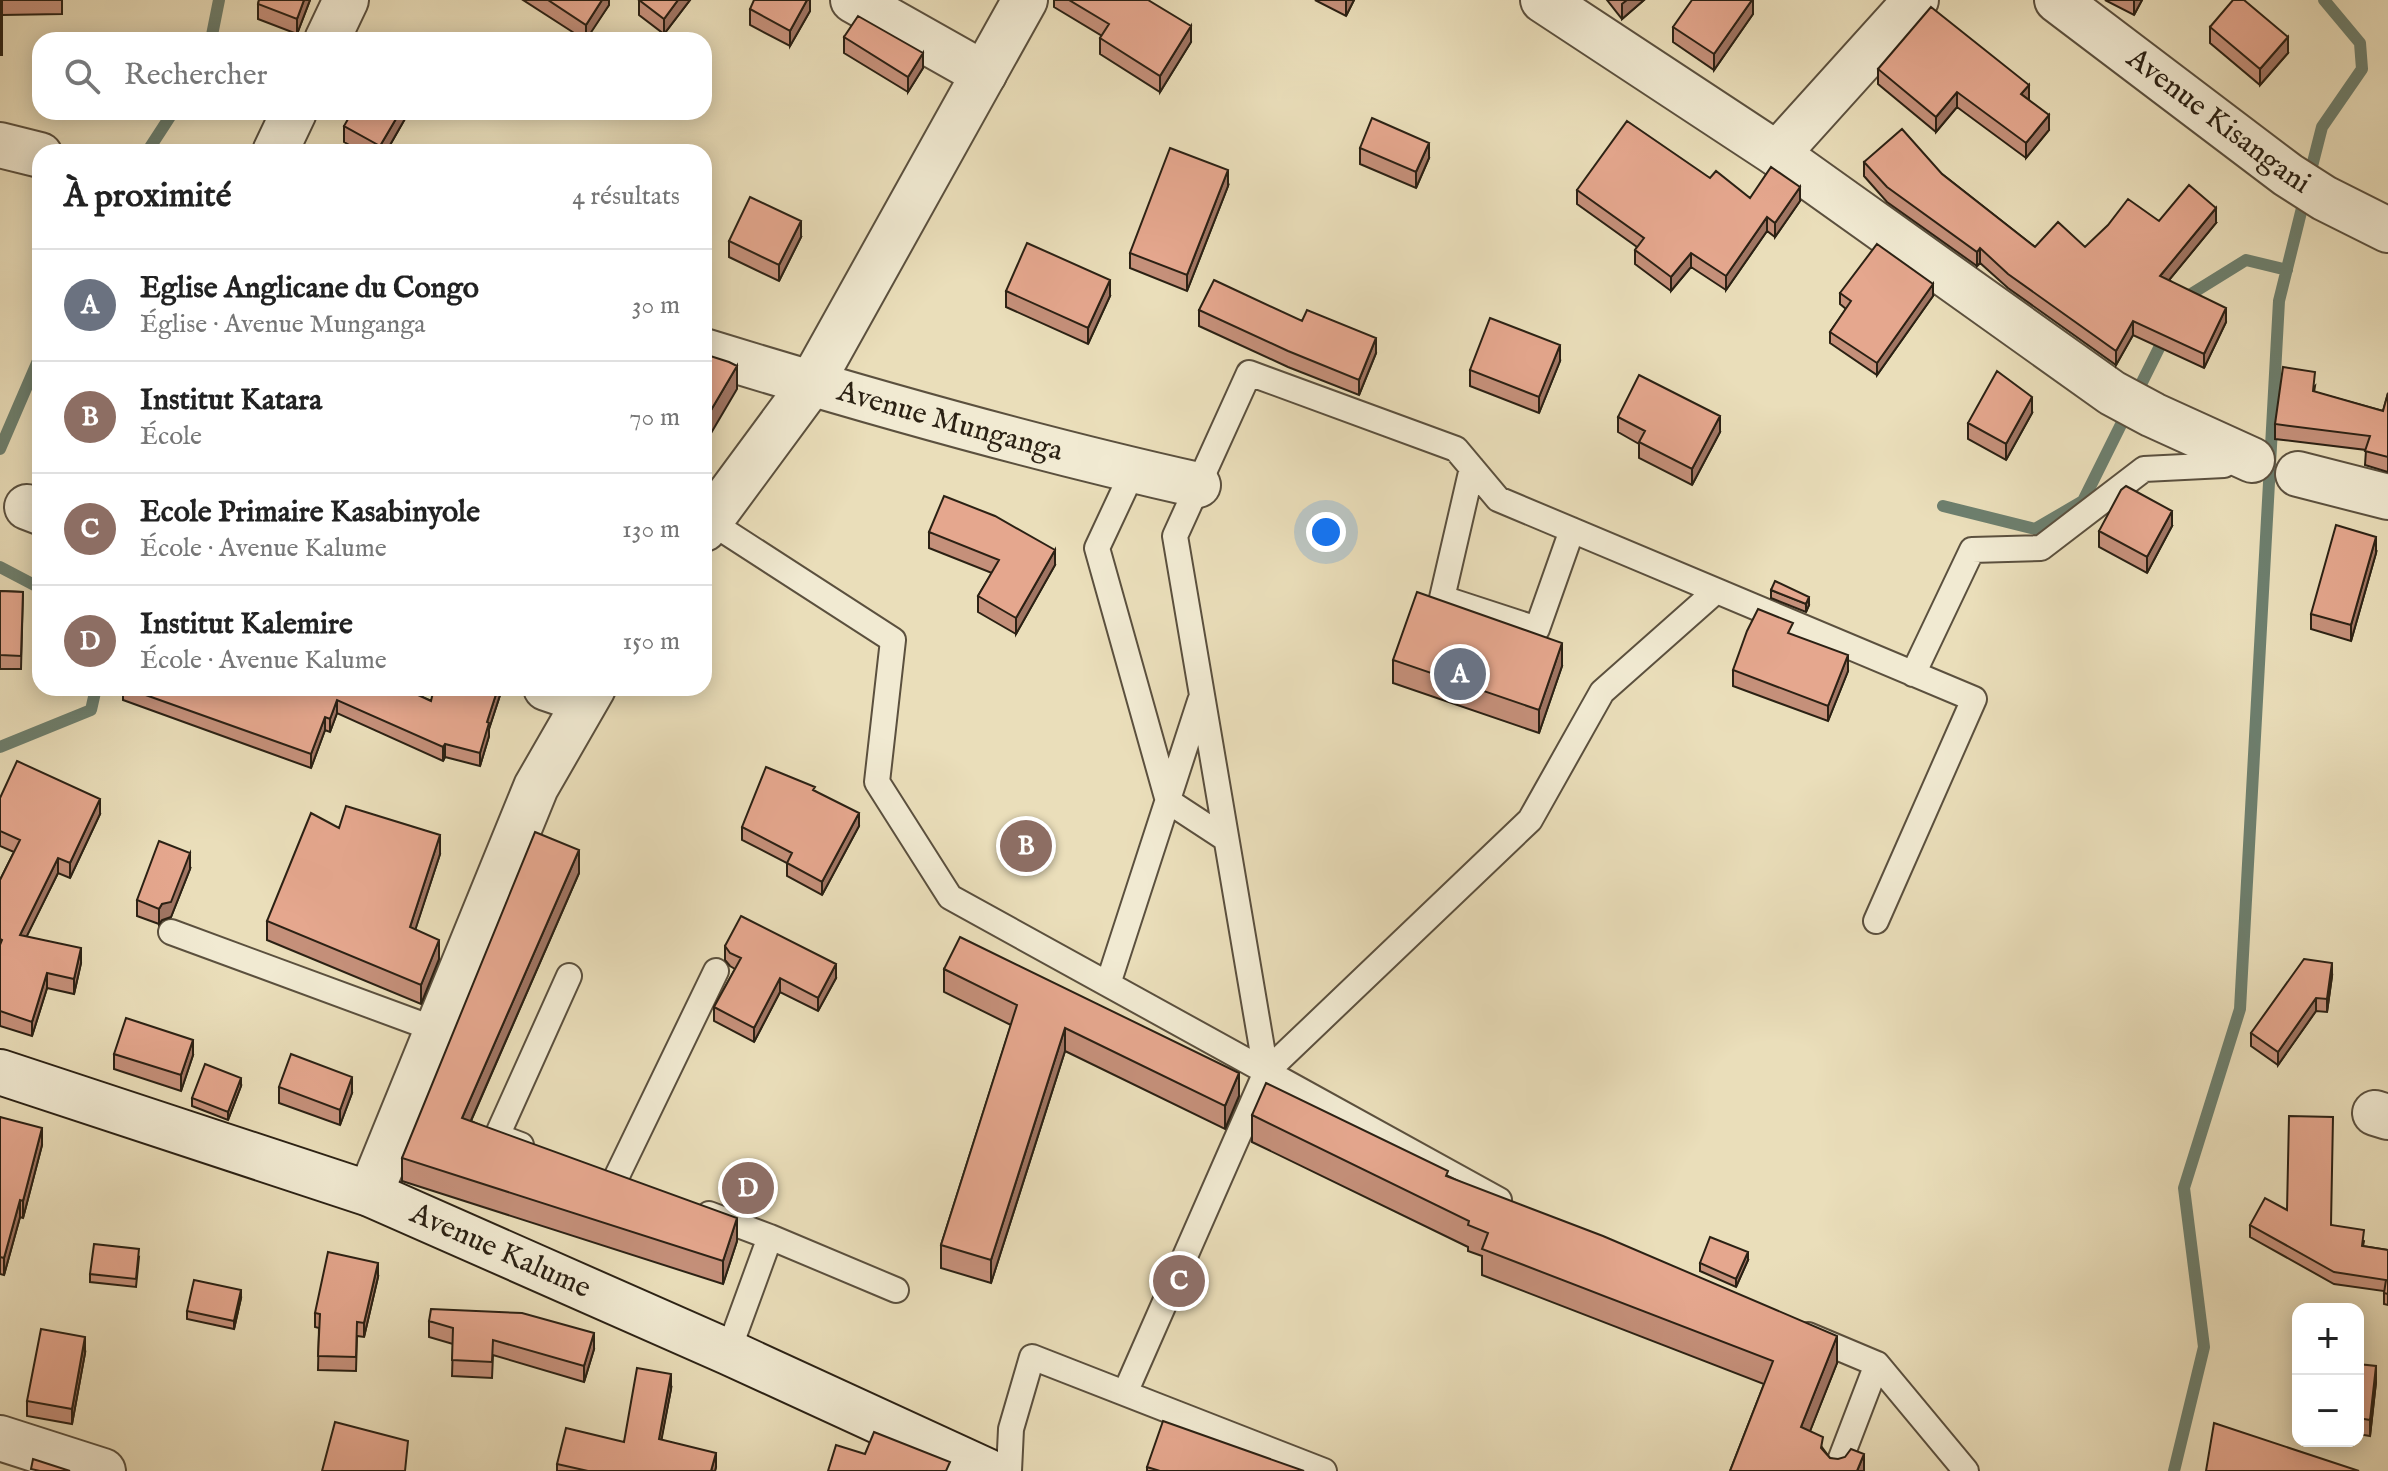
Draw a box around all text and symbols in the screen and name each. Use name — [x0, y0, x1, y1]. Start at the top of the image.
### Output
search box — [32, 32, 712, 120]
street label: Avenue Kisangani — [2118, 40, 2317, 203]
icon: search — [60, 54, 104, 98]
text: Rechercher — [124, 57, 268, 95]
text: À proximité — [64, 175, 231, 218]
text: 4 résultats — [572, 180, 680, 213]
text: Eglise Anglicane du Congo — [140, 270, 479, 308]
text: A — [81, 289, 99, 322]
text: 30 m — [632, 289, 680, 322]
text: Église · Avenue Munganga — [140, 308, 426, 341]
street label: Avenue Munganga — [832, 373, 1067, 471]
text: Institut Katara — [140, 382, 322, 420]
text: B — [81, 401, 99, 434]
text: 70 m — [629, 401, 680, 434]
text: École — [140, 420, 202, 453]
text: Ecole Primaire Kasabinyole — [140, 494, 480, 532]
your location — [1306, 512, 1346, 552]
text: C — [81, 513, 99, 546]
text: 130 m — [622, 513, 680, 546]
text: École · Avenue Kalume — [140, 532, 387, 565]
text: Institut Kalemire — [140, 606, 353, 644]
text: D — [80, 625, 100, 658]
text: 150 m — [622, 625, 680, 658]
text: École · Avenue Kalume — [140, 644, 387, 677]
pin: A — [1434, 644, 1486, 704]
pin: B — [1000, 816, 1052, 876]
pin: D — [722, 1158, 774, 1218]
street label: Avenue Kalume — [403, 1195, 596, 1308]
pin: C — [1153, 1251, 1205, 1311]
map controls — [2292, 1303, 2364, 1447]
button: + — [2292, 1303, 2364, 1375]
button: − — [2292, 1375, 2364, 1447]

